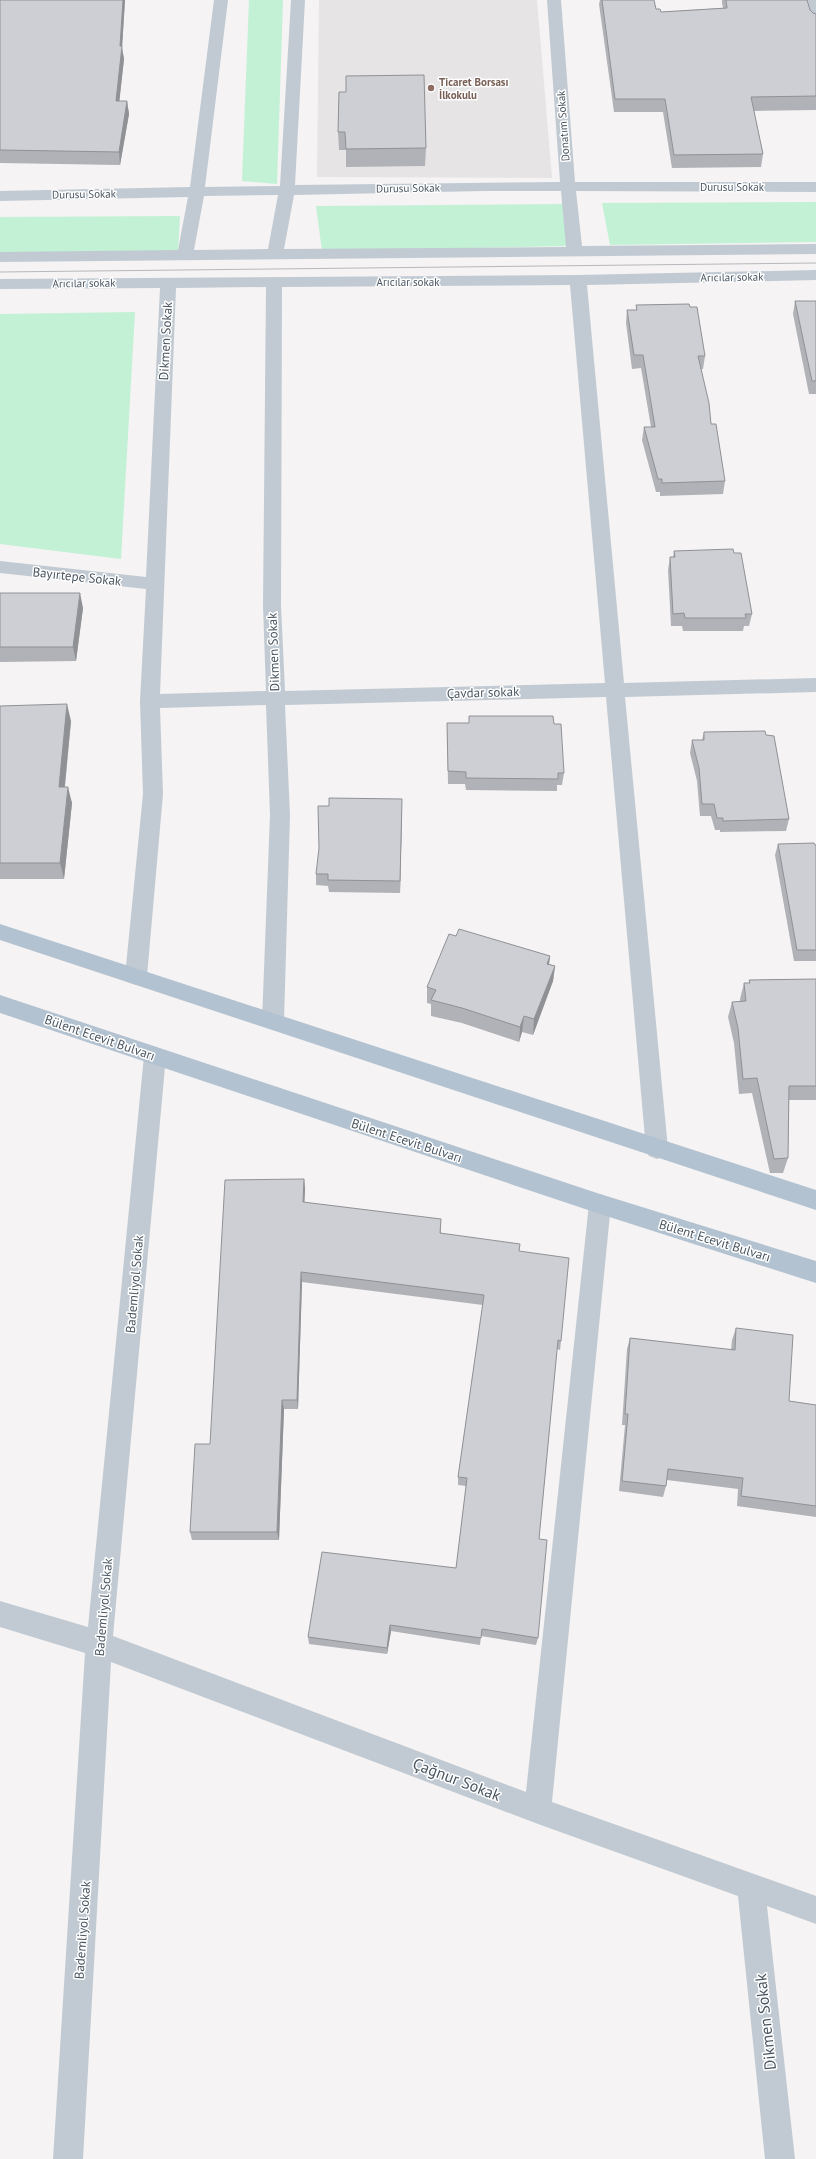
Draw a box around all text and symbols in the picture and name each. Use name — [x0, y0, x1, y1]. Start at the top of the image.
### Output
place label: Ticaret Borsası İlkokulu — [439, 75, 509, 102]
marker: Ticaret Borsası İlkokulu — [426, 83, 436, 93]
street label: Donatım Sokak — [553, 89, 572, 162]
street label: Durusu Sokak — [376, 180, 441, 196]
street label: Durusu Sokak — [700, 180, 765, 194]
street label: Durusu Sokak — [52, 186, 117, 202]
street label: Arıcılar sokak — [700, 269, 764, 285]
street label: Arıcılar sokak — [52, 275, 116, 291]
street label: Arıcılar sokak — [377, 275, 440, 289]
street label: Dikmen Sokak — [155, 301, 176, 381]
street label: Bayırtepe Sokak — [32, 563, 123, 590]
street label: Dikmen Sokak — [264, 612, 283, 692]
street label: Çavdar sokak — [446, 683, 520, 702]
street label: Bülent Ecevit Bulvarı — [42, 1011, 157, 1064]
street label: Bülent Ecevit Bulvarı — [349, 1115, 464, 1166]
street label: Bülent Ecevit Bulvarı — [657, 1215, 773, 1265]
street label: Bademliyol Sokak — [122, 1234, 147, 1334]
street label: Bademliyol Sokak — [91, 1557, 116, 1657]
street label: Çağnur Sokak — [410, 1753, 504, 1805]
street label: Bademliyol Sokak — [71, 1880, 94, 1980]
street label: Dikmen Sokak — [750, 1972, 780, 2071]

